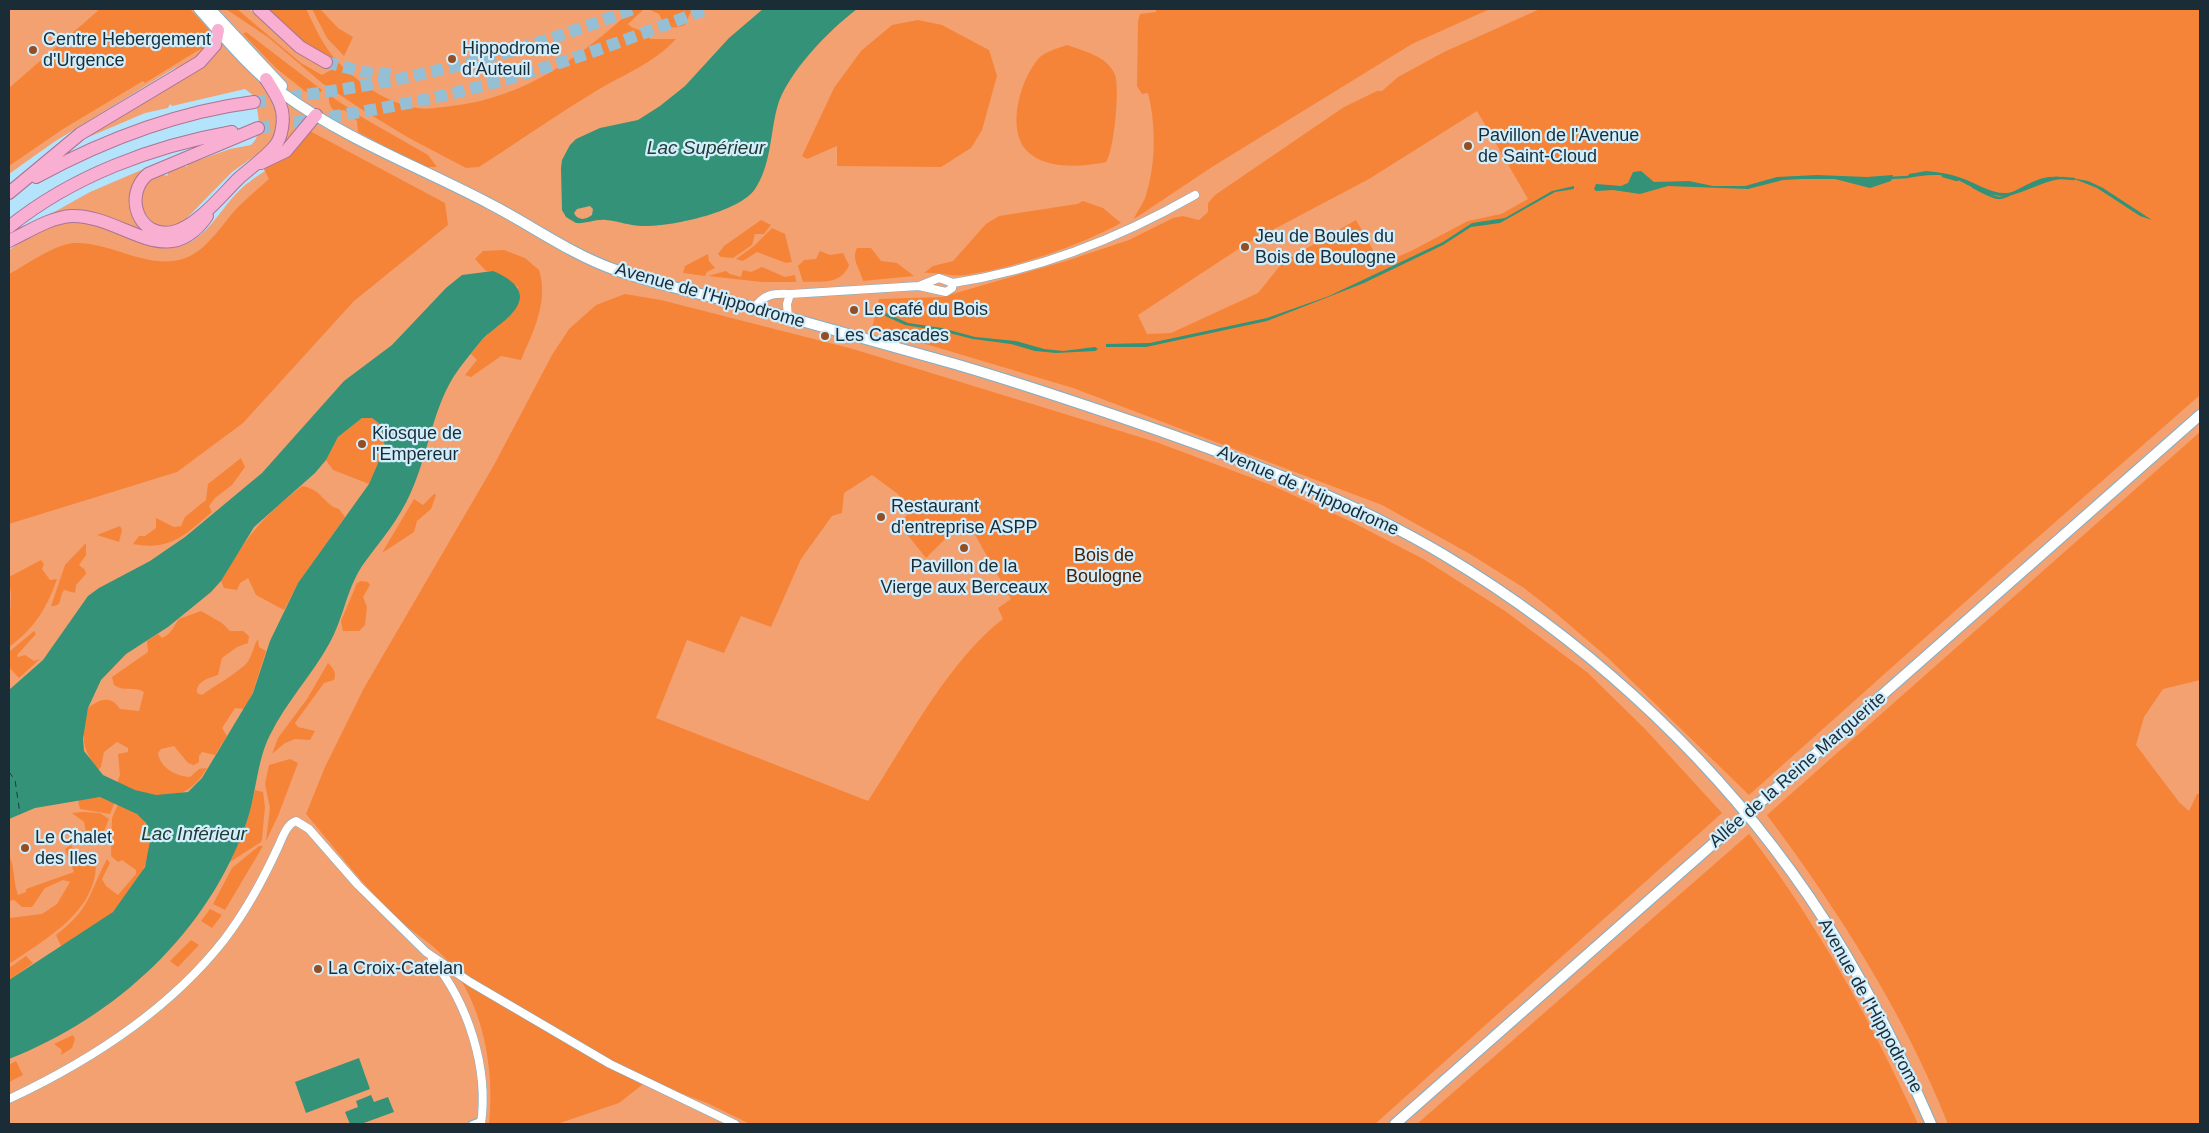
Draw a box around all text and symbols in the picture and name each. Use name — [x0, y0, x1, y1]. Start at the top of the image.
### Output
place label: Centre Hebergement d'Urgence — [43, 29, 211, 72]
place label: Hippodrome d'Auteuil — [462, 38, 560, 80]
marker: Centre Hebergement d'Urgence — [27, 44, 39, 56]
marker: Hippodrome d'Auteuil — [446, 53, 458, 65]
place label: Pavillon de l'Avenue de Saint-Cloud — [1478, 125, 1639, 168]
water label: Lac Supérieur — [647, 138, 765, 160]
marker: Pavillon de l'Avenue de Saint-Cloud — [1462, 140, 1474, 152]
place label: Jeu de Boules du Bois de Boulogne — [1255, 226, 1396, 268]
marker: Jeu de Boules du Bois de Boulogne — [1239, 241, 1251, 253]
street label: Avenue de l'Hippodrome — [613, 259, 807, 333]
place label: Le café du Bois — [864, 299, 988, 321]
marker: Le café du Bois — [848, 304, 860, 316]
place label: Les Cascades — [835, 325, 949, 347]
marker: Les Cascades — [819, 330, 831, 342]
place label: Kiosque de l'Empereur — [372, 423, 462, 466]
marker: Kiosque de l'Empereur — [356, 438, 368, 450]
street label: Avenue de l'Hippodrome — [1214, 441, 1402, 541]
place label: Restaurant d'entreprise ASPP — [891, 496, 1038, 538]
marker: Restaurant d'entreprise ASPP — [875, 511, 887, 523]
marker: Pavillon de la Vierge aux Berceaux — [958, 542, 970, 554]
park label: Bois de Boulogne — [1066, 545, 1142, 588]
place label: Pavillon de la Vierge aux Berceaux — [881, 556, 1047, 598]
street label: Allée de la Reine Marguerite — [1705, 687, 1891, 853]
water label: Lac Inférieur — [141, 824, 247, 846]
place label: Le Chalet des Iles — [35, 827, 112, 870]
marker: Le Chalet des Iles — [19, 842, 31, 854]
street label: Avenue de l'Hippodrome — [1813, 915, 1927, 1097]
place label: La Croix-Catelan — [328, 958, 463, 980]
marker: La Croix-Catelan — [312, 963, 324, 975]

